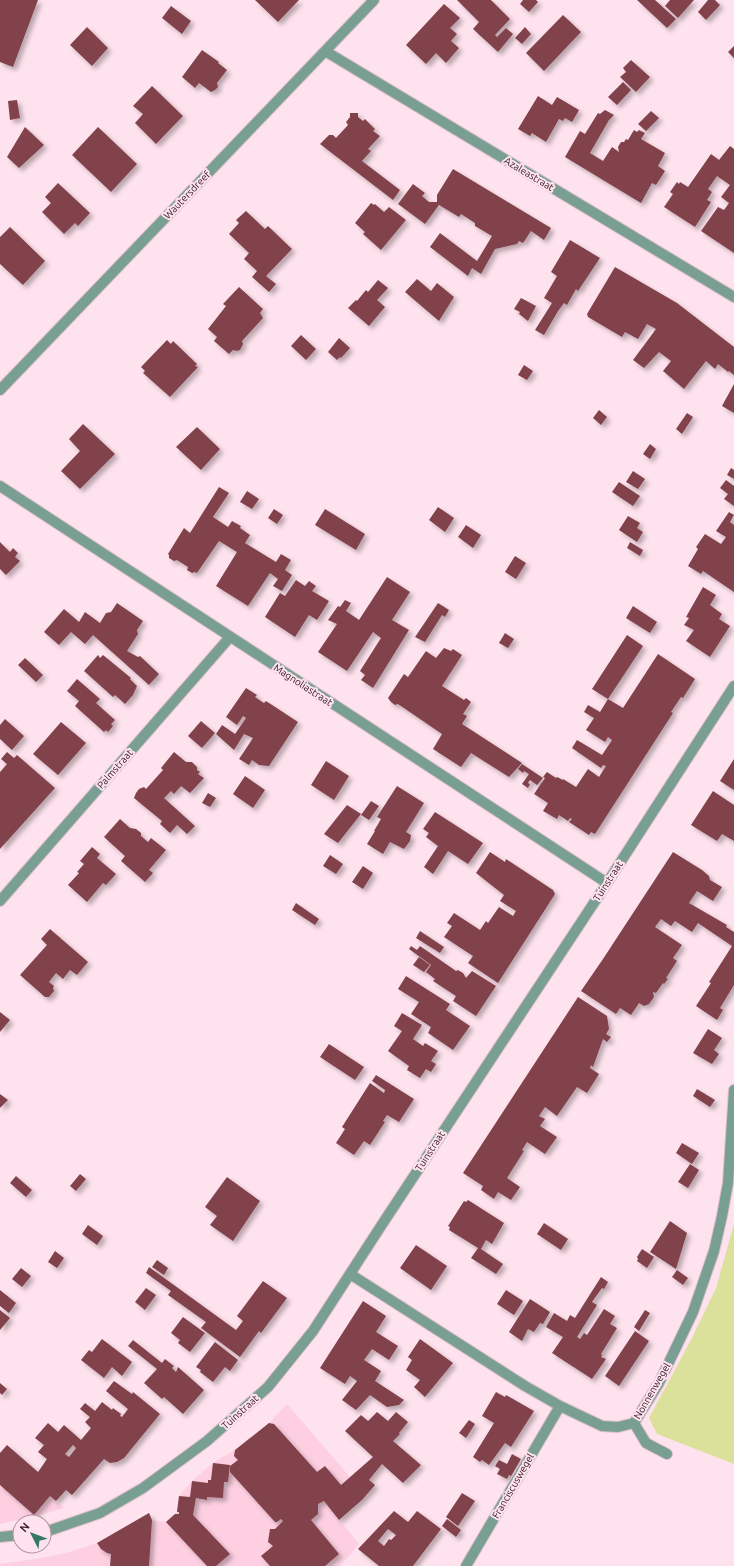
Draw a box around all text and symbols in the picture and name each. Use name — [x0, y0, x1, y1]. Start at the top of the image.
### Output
street label: Azaleastraat — [502, 155, 556, 193]
street label: Wautersdreef — [162, 169, 213, 221]
street label: Magnoliastraat — [272, 662, 334, 708]
street label: Palmstraat — [95, 747, 135, 791]
street label: Tuinstraat — [591, 859, 625, 903]
street label: Tuinstraat — [413, 1129, 447, 1173]
street label: Nonnenwegel — [632, 1361, 673, 1421]
street label: Tuinstraat — [219, 1393, 261, 1431]
street label: Franciscuswegel — [490, 1451, 536, 1520]
north arrow — [12, 1514, 52, 1554]
text: N — [17, 1520, 32, 1534]

